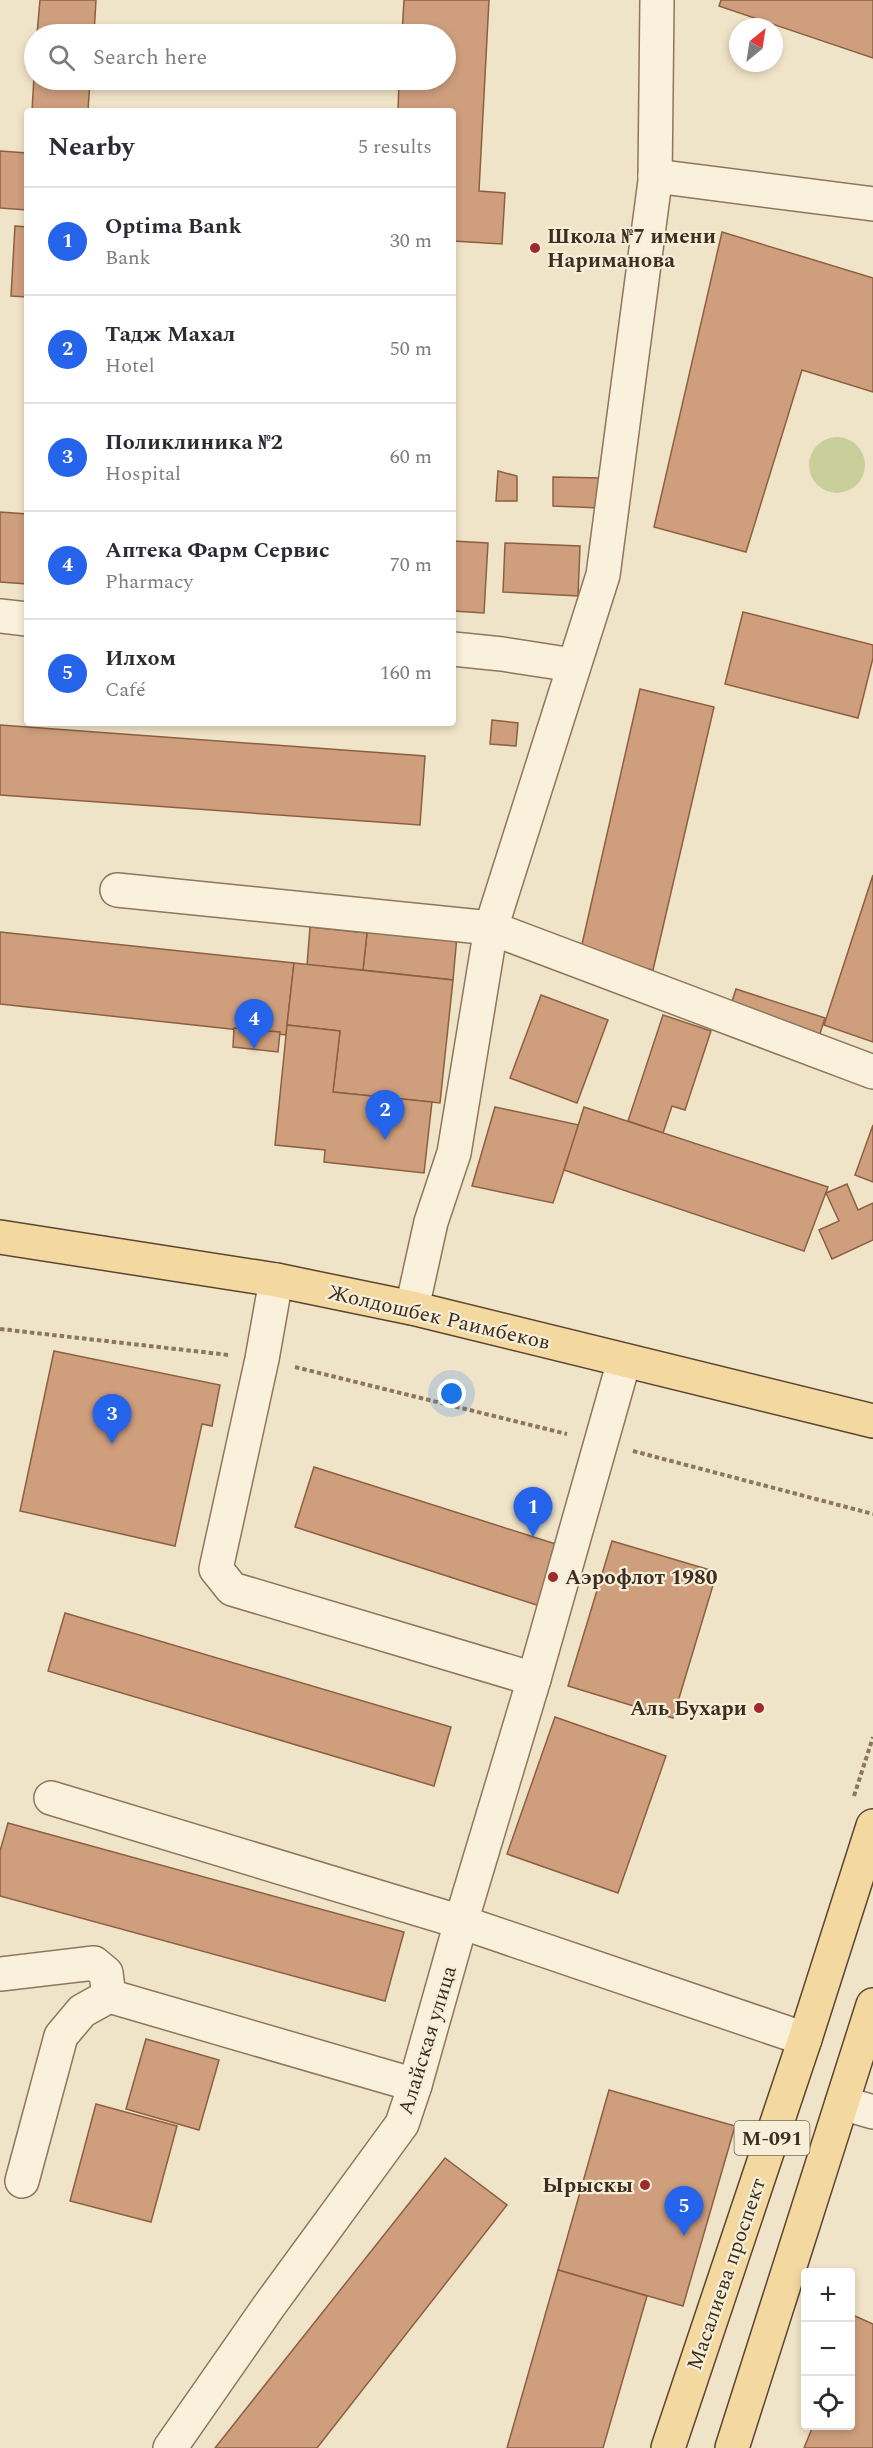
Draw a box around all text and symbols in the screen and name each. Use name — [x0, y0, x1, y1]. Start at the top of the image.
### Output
north arrow — [729, 18, 783, 72]
search box — [24, 24, 456, 90]
icon: search — [45, 41, 78, 74]
text: Search here — [93, 41, 207, 74]
text: Nearby — [48, 127, 134, 167]
text: 5 results — [358, 132, 432, 162]
text: Optima Bank — [105, 210, 242, 243]
place label: Школа №7 имени Нариманова — [547, 221, 716, 277]
text: 1 — [62, 226, 73, 256]
text: 30 m — [390, 226, 432, 256]
marker: Школа №7 имени Нариманова — [528, 241, 542, 255]
text: Bank — [105, 243, 151, 273]
text: Тадж Махал — [105, 318, 236, 351]
text: 2 — [62, 334, 73, 364]
text: 50 m — [390, 334, 432, 364]
text: Hotel — [105, 351, 155, 381]
text: Поликлиника №2 — [105, 426, 283, 459]
text: 3 — [62, 442, 73, 472]
text: 60 m — [390, 442, 432, 472]
text: Hospital — [105, 459, 181, 489]
text: Аптека Фарм Сервис — [105, 534, 330, 567]
text: 4 — [62, 550, 73, 580]
text: 70 m — [390, 550, 432, 580]
text: Pharmacy — [105, 567, 193, 597]
text: Илхом — [105, 642, 176, 675]
text: 5 — [62, 658, 73, 688]
text: 160 m — [380, 658, 432, 688]
text: Café — [105, 675, 146, 705]
pin: 4 — [234, 1000, 274, 1049]
pin: 2 — [366, 1090, 404, 1140]
street label: Жолдошбек Раимбеков — [325, 1277, 553, 1359]
your location — [437, 1379, 466, 1408]
pin: 3 — [92, 1394, 132, 1444]
pin: 1 — [514, 1488, 552, 1537]
place label: Аэрофлот 1980 — [565, 1562, 718, 1594]
marker: Аэрофлот 1980 — [546, 1570, 560, 1584]
place label: Аль Бухари — [630, 1693, 747, 1725]
marker: Аль Бухари — [752, 1701, 766, 1715]
street label: Алайская улица — [390, 1961, 466, 2119]
road number: М-091 — [734, 2121, 810, 2155]
place label: Ырыскы — [542, 2170, 633, 2202]
street label: Масалиева проспект — [679, 2174, 775, 2375]
marker: Ырыскы — [638, 2178, 652, 2192]
pin: 5 — [664, 2186, 704, 2236]
map controls — [801, 2268, 855, 2430]
button: + — [801, 2268, 855, 2322]
button: − — [801, 2322, 855, 2376]
button: locate — [801, 2376, 855, 2430]

